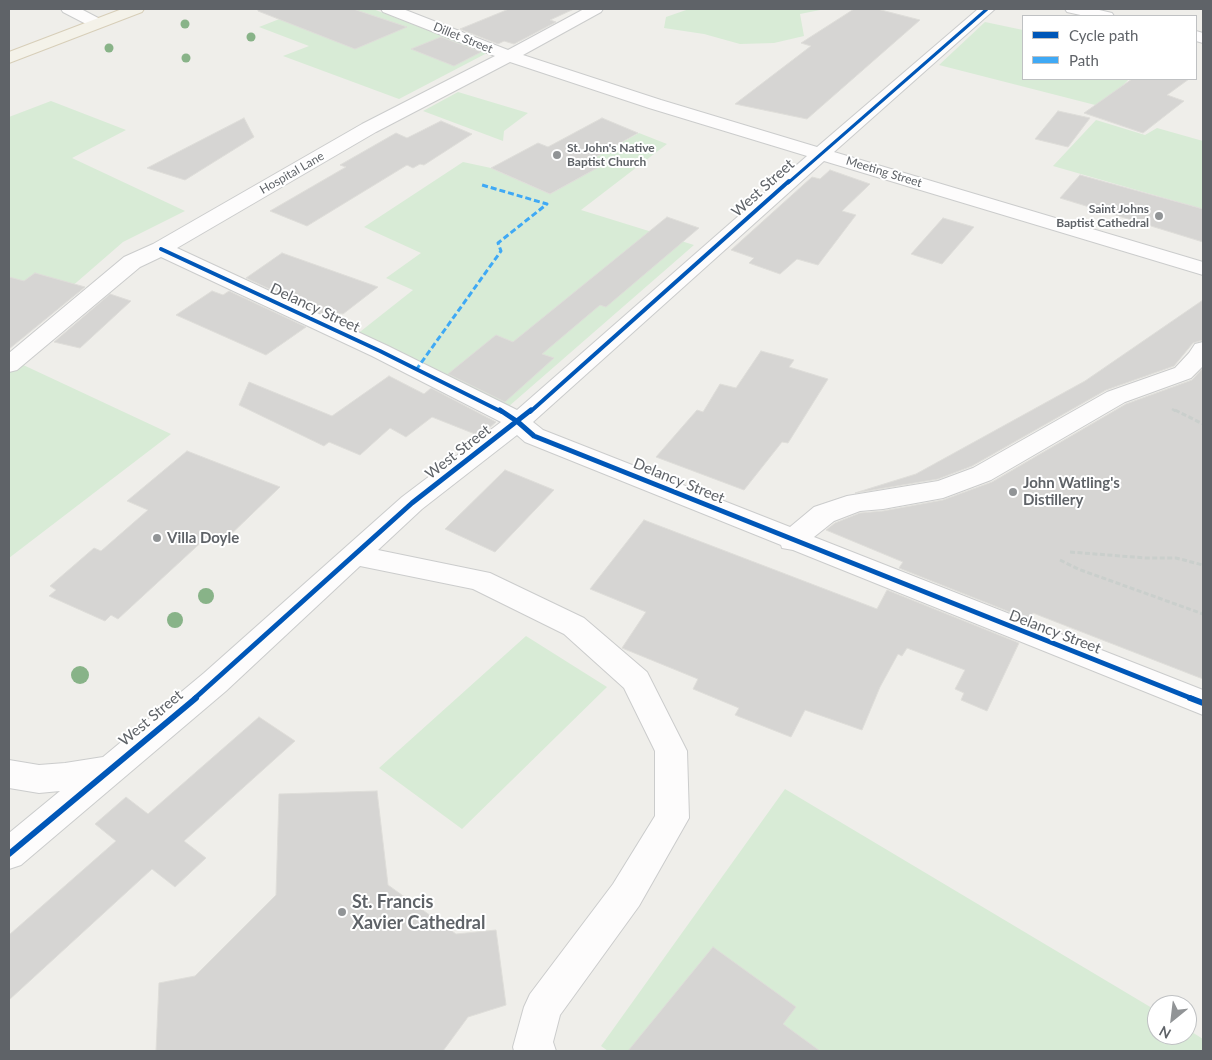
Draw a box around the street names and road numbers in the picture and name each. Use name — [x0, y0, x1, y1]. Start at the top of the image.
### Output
street label: Dillet Street — [431, 20, 495, 56]
street label: Hospital Lane — [257, 149, 327, 197]
street label: Meeting Street — [844, 154, 924, 190]
street label: West Street — [728, 155, 798, 221]
street label: Delancy Street — [267, 279, 363, 337]
street label: West Street — [422, 421, 494, 483]
street label: Delancy Street — [631, 455, 727, 507]
street label: Delancy Street — [1007, 606, 1103, 658]
street label: West Street — [115, 686, 187, 750]

